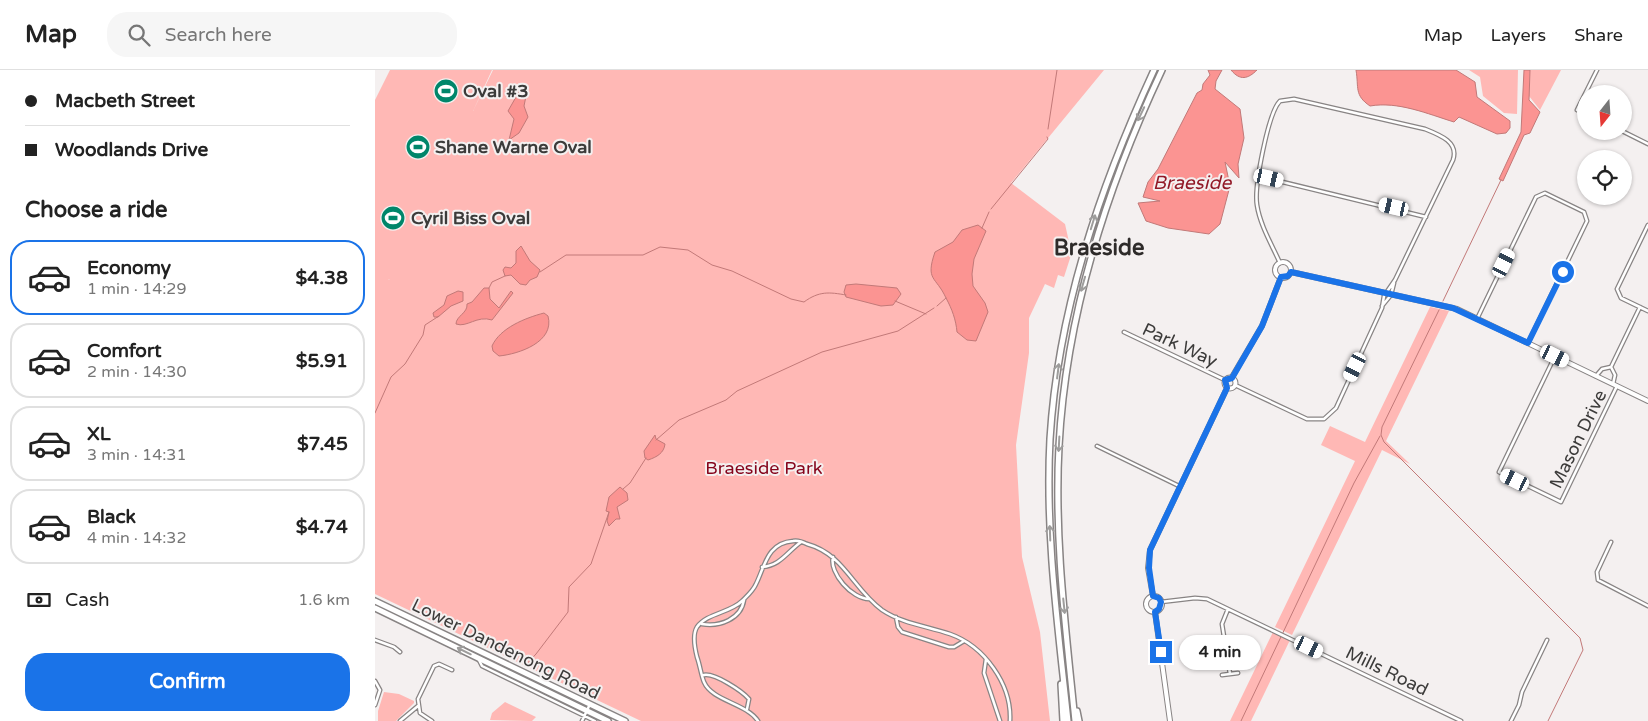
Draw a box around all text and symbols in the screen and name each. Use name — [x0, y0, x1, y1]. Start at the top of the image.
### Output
search box — [107, 12, 457, 57]
text: Map — [25, 20, 77, 49]
icon: search — [125, 21, 153, 49]
text: Search here — [165, 24, 272, 46]
text: Map — [1424, 24, 1463, 46]
text: Layers — [1491, 24, 1546, 46]
text: Share — [1574, 24, 1623, 46]
sports icon: Oval #3 — [433, 78, 459, 104]
place label: Oval #3 — [463, 80, 529, 102]
north arrow — [1577, 85, 1633, 140]
map controls — [1577, 85, 1632, 205]
text: Macbeth Street — [55, 90, 195, 112]
one-way arrow — [1136, 106, 1145, 121]
sports icon: Shane Warne Oval — [405, 134, 431, 160]
place label: Shane Warne Oval — [435, 136, 592, 158]
text: Woodlands Drive — [55, 139, 208, 161]
button: locate — [1577, 150, 1632, 205]
car — [1252, 167, 1285, 189]
water label: Braeside — [1153, 172, 1232, 194]
car — [1377, 196, 1410, 218]
text: Choose a ride — [25, 197, 168, 223]
sports icon: Cyril Biss Oval — [380, 205, 406, 231]
place label: Cyril Biss Oval — [411, 207, 530, 229]
one-way arrow — [1088, 214, 1098, 230]
district label: Braeside — [1054, 235, 1144, 261]
car — [1490, 246, 1517, 280]
icon: car — [27, 255, 72, 300]
text: Economy — [87, 257, 171, 279]
route start — [1552, 261, 1574, 283]
text: $4.38 — [296, 267, 348, 289]
one-way arrow — [1078, 276, 1088, 292]
text: 1 min · 14:29 — [87, 279, 186, 299]
street label: Park Way — [1139, 318, 1221, 372]
icon: car — [27, 338, 72, 383]
text: Comfort — [87, 340, 161, 362]
car — [1538, 343, 1571, 369]
text: $5.91 — [296, 350, 348, 372]
car — [1341, 350, 1368, 384]
text: 2 min · 14:30 — [87, 362, 186, 382]
one-way arrow — [1053, 363, 1063, 379]
street label: Mason Drive — [1545, 386, 1611, 492]
icon: car — [27, 421, 72, 466]
text: XL — [87, 423, 111, 445]
text: $7.45 — [297, 433, 348, 455]
one-way arrow — [1055, 436, 1064, 452]
text: 3 min · 14:31 — [87, 445, 186, 465]
park label: Braeside Park — [705, 457, 823, 479]
car — [1498, 467, 1531, 493]
icon: car — [27, 504, 72, 549]
text: Black — [87, 506, 136, 528]
text: $4.74 — [296, 516, 348, 538]
one-way arrow — [1046, 525, 1055, 541]
text: 4 min · 14:32 — [87, 528, 186, 548]
icon: cash — [25, 586, 53, 614]
text: Cash — [65, 589, 110, 611]
text: 1.6 km — [298, 590, 350, 610]
street label: Lower Dandenong Road — [408, 594, 604, 704]
one-way arrow — [1059, 598, 1068, 614]
callout: 4 min — [1179, 634, 1261, 670]
car — [1292, 634, 1325, 660]
route end — [1150, 641, 1172, 663]
text: 4 min — [1199, 642, 1241, 662]
street label: Mills Road — [1342, 642, 1432, 700]
one-way arrow — [457, 646, 472, 656]
button: Confirm — [25, 653, 350, 711]

